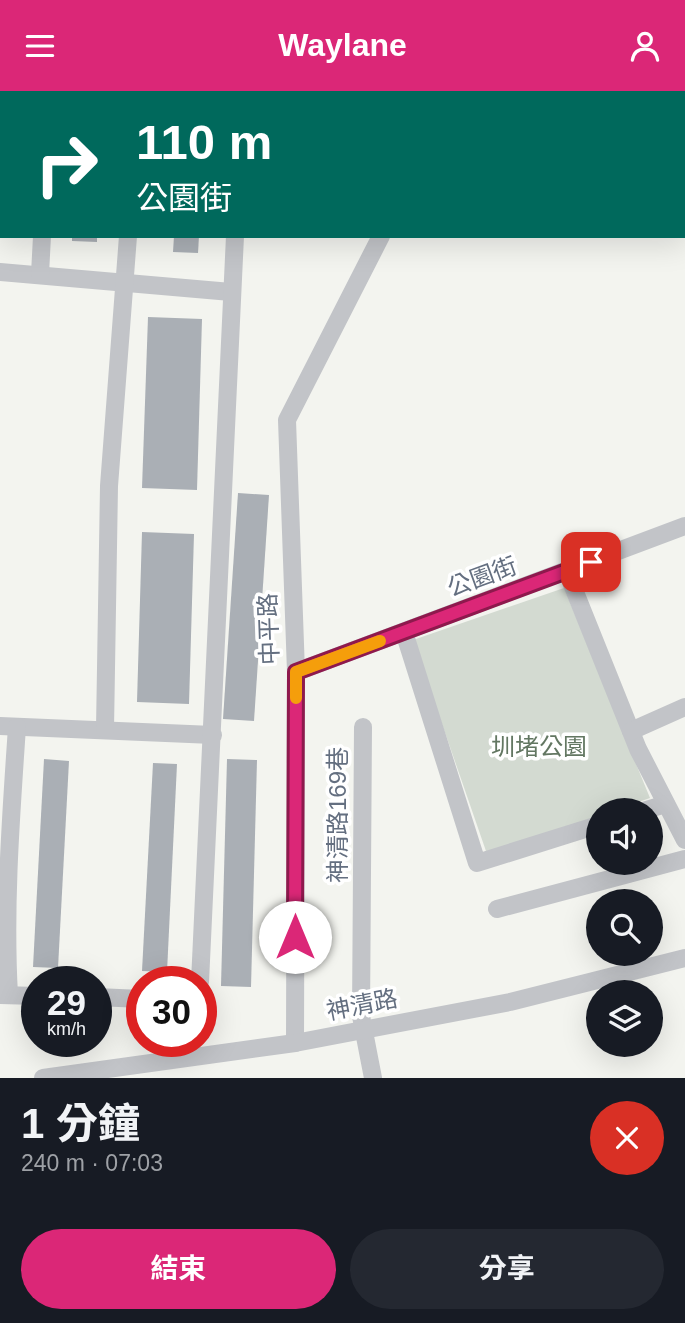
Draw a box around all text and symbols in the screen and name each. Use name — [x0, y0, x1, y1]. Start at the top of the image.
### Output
icon: menu — [21, 27, 59, 65]
text: Waylane — [278, 27, 407, 63]
icon: person — [626, 27, 664, 65]
text: 110 m — [136, 115, 272, 169]
icon: right — [21, 119, 112, 210]
text: 公園街 — [136, 180, 232, 216]
pin — [561, 532, 621, 592]
icon: arrive — [572, 543, 610, 581]
street label: 公園街 — [443, 552, 520, 602]
street label: 中平路 — [254, 593, 283, 665]
park label: 圳堵公園 — [491, 733, 587, 760]
street label: 神清路169巷 — [324, 747, 351, 883]
map controls — [586, 798, 663, 1057]
button: sound — [586, 798, 663, 875]
button: search — [586, 889, 663, 966]
position arrow — [258, 900, 332, 974]
speed limit sign: 30 — [126, 966, 217, 1057]
button: layers — [586, 980, 663, 1057]
text: 29 — [47, 983, 86, 1022]
street label: 神清路 — [324, 984, 400, 1025]
text: km/h — [47, 1019, 86, 1039]
text: 1 分鐘 — [21, 1100, 140, 1147]
button: close — [590, 1101, 664, 1175]
text: 240 m · 07:03 — [21, 1150, 163, 1176]
button: 結束 — [21, 1229, 336, 1309]
button: 分享 — [350, 1229, 664, 1309]

